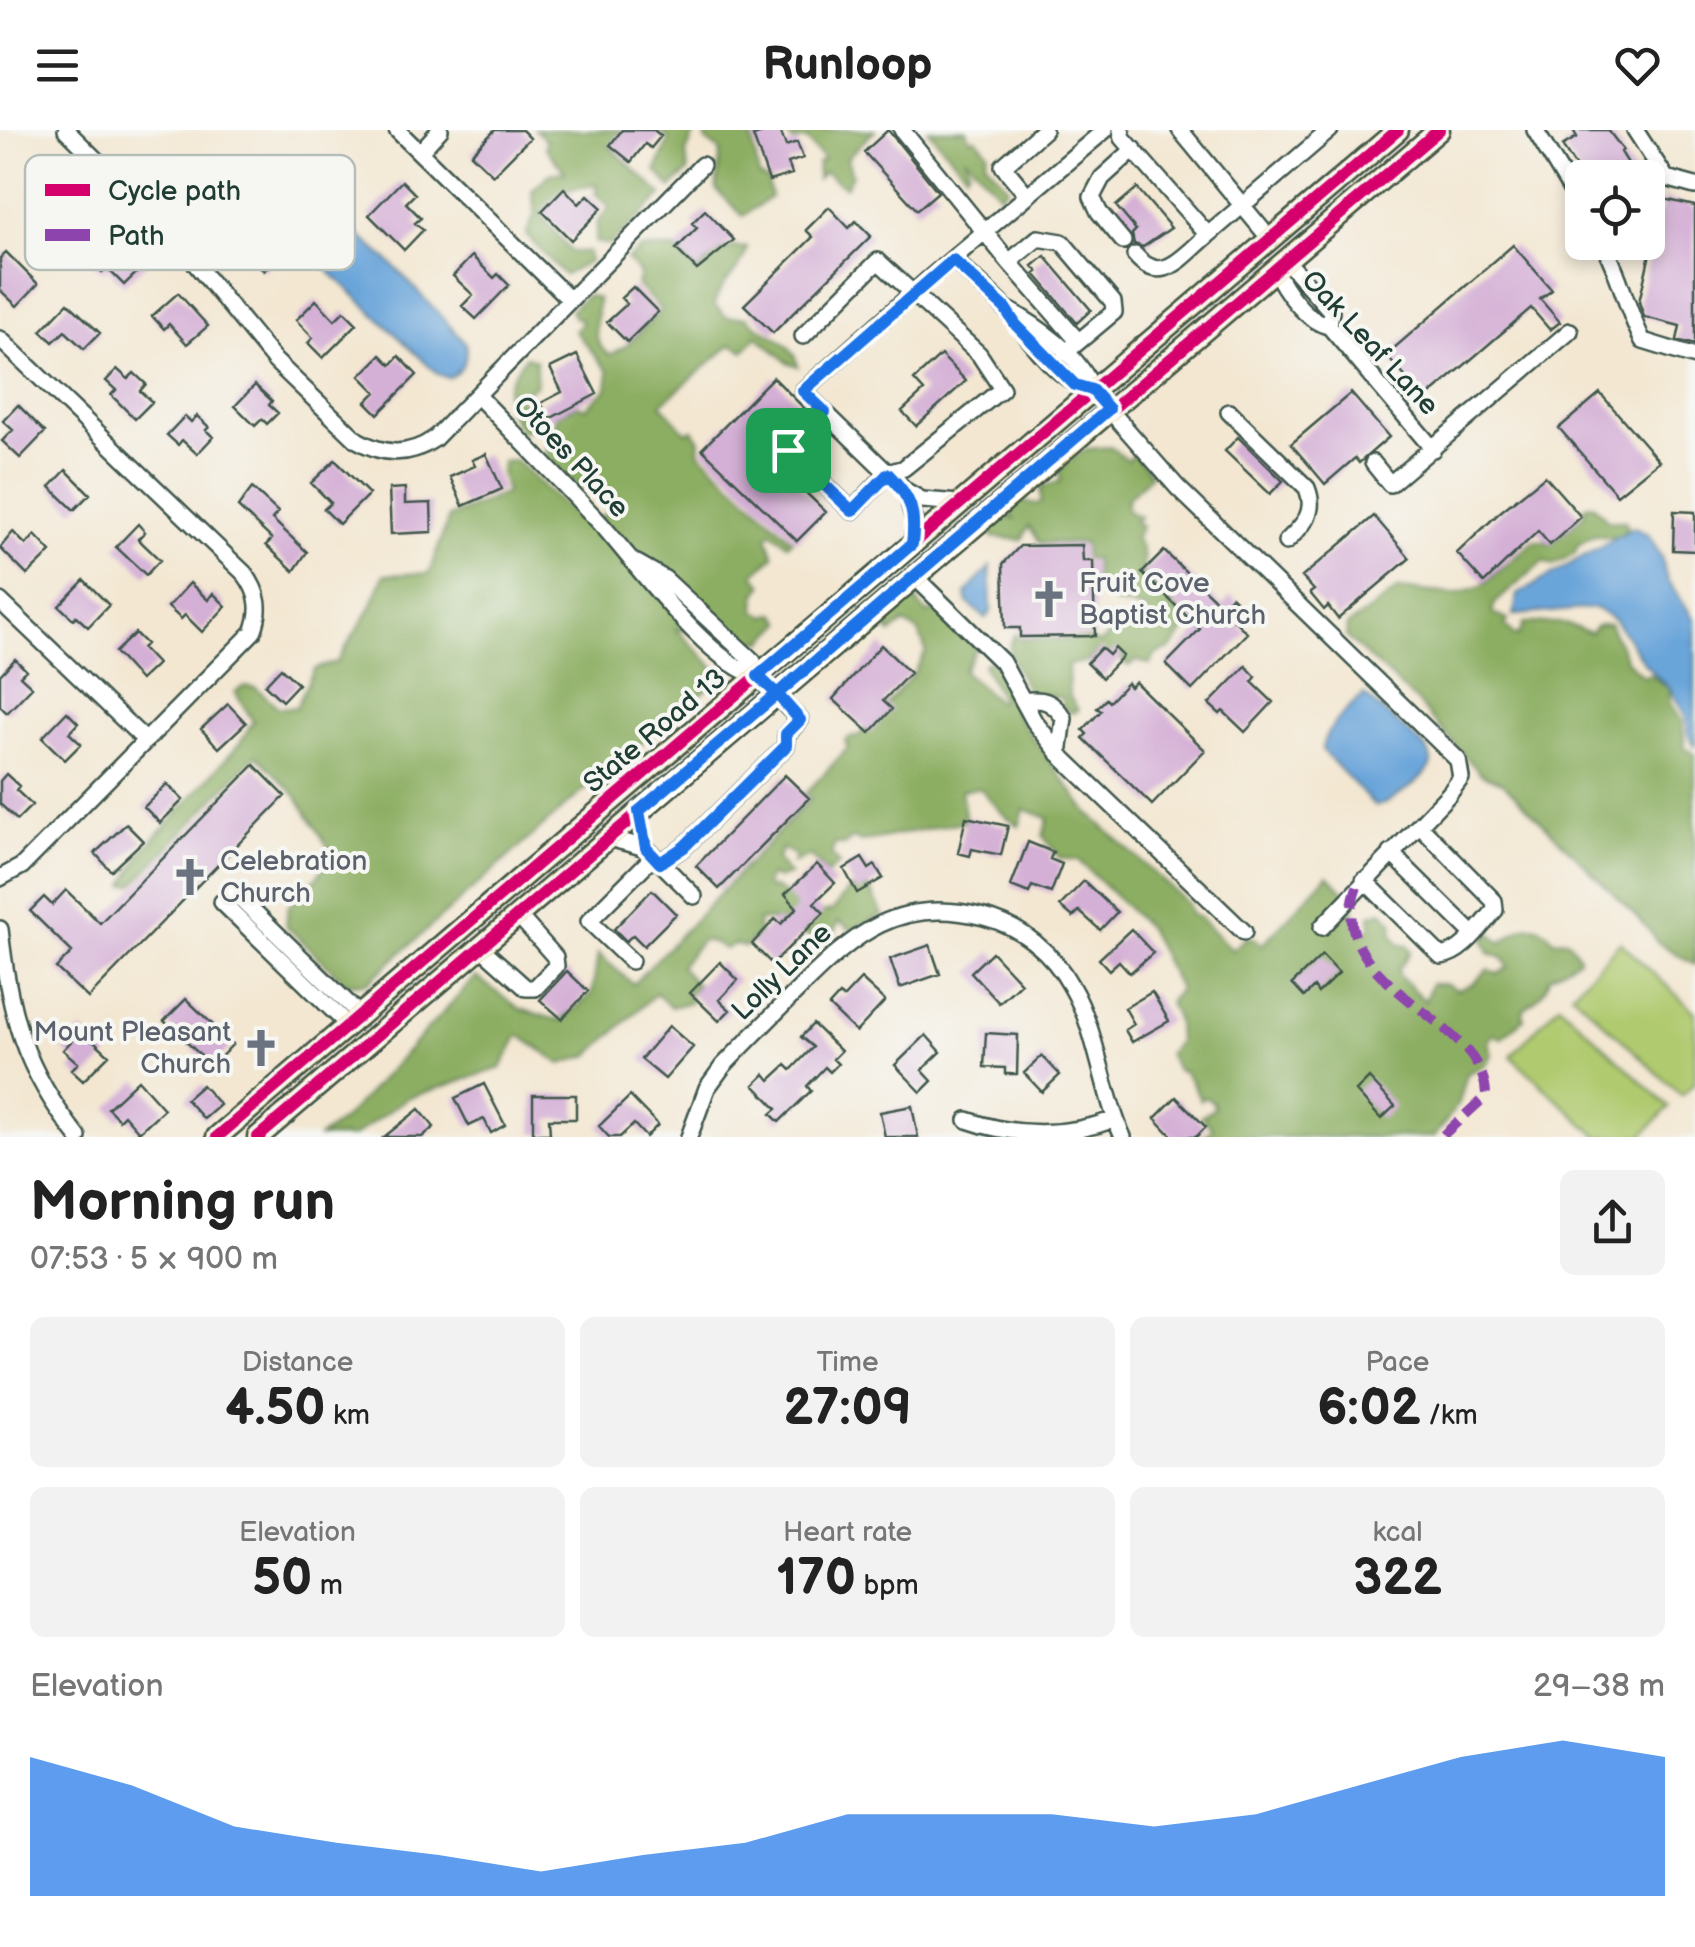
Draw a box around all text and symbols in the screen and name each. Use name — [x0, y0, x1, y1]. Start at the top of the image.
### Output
icon: menu — [30, 38, 85, 93]
text: Runloop — [763, 38, 932, 93]
icon: heart — [1610, 38, 1665, 93]
legend — [25, 155, 355, 270]
map controls — [1565, 160, 1665, 260]
button: locate — [1565, 160, 1665, 260]
text: Cycle path — [108, 175, 241, 208]
text: Path — [108, 220, 164, 253]
street label: Oak Leaf Lane — [1295, 264, 1445, 422]
street label: Otoes Place — [506, 389, 636, 525]
pin — [746, 408, 831, 493]
icon: arrive — [761, 423, 816, 478]
place label: Fruit Cove Baptist Church — [1079, 567, 1266, 632]
church icon: Fruit Cove Baptist Church — [1028, 578, 1070, 620]
street label: State Road 13 — [577, 662, 733, 800]
place label: Celebration Church — [220, 845, 367, 910]
church icon: Celebration Church — [169, 856, 211, 898]
street label: Lolly Lane — [725, 917, 839, 1027]
place label: Mount Pleasant Church — [33, 1016, 231, 1081]
church icon: Mount Pleasant Church — [240, 1027, 282, 1069]
text: Morning run — [30, 1169, 335, 1236]
button: share — [1560, 1170, 1665, 1275]
text: 07:53 · 5 × 900 m — [30, 1240, 278, 1279]
text: Distance — [242, 1346, 353, 1379]
text: Time — [816, 1346, 879, 1379]
text: Pace — [1366, 1346, 1429, 1379]
text: 4.50 — [225, 1379, 326, 1439]
text: 27:09 — [783, 1379, 912, 1439]
text: 6:02 — [1317, 1379, 1421, 1439]
text: km — [326, 1399, 370, 1432]
text: /km — [1421, 1399, 1478, 1432]
text: Elevation — [239, 1516, 356, 1549]
text: Heart rate — [783, 1516, 912, 1549]
text: kcal — [1372, 1516, 1423, 1549]
text: 50 — [252, 1549, 312, 1609]
text: 170 — [776, 1549, 856, 1609]
text: 322 — [1353, 1549, 1442, 1609]
text: m — [312, 1569, 343, 1602]
text: bpm — [856, 1569, 919, 1602]
text: Elevation — [30, 1667, 163, 1706]
text: 29–38 m — [1533, 1667, 1665, 1706]

